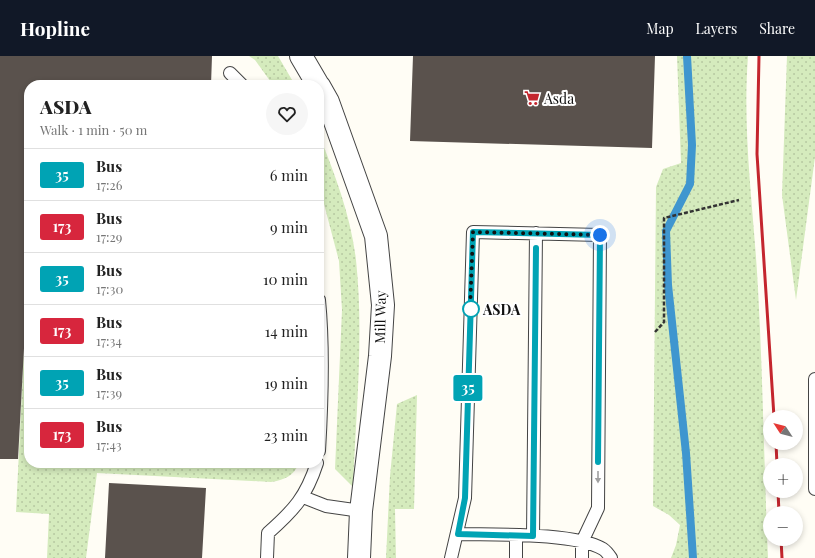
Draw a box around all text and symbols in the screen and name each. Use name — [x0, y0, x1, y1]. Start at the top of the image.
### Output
text: Hopline — [20, 15, 90, 41]
text: Map — [646, 19, 674, 38]
text: Layers — [696, 19, 737, 38]
text: Share — [759, 19, 795, 38]
supermarket icon: Asda — [523, 89, 541, 107]
place label: Asda — [543, 89, 574, 108]
text: ASDA — [40, 93, 92, 119]
button: heart — [266, 93, 308, 135]
text: Walk · 1 min · 50 m — [40, 121, 147, 138]
text: Bus — [96, 156, 122, 176]
text: 35 — [55, 165, 69, 184]
text: 6 min — [270, 165, 308, 185]
text: 17:26 — [96, 176, 123, 193]
text: Bus — [96, 208, 122, 228]
text: 173 — [53, 217, 71, 236]
text: 9 min — [270, 217, 308, 237]
your location — [590, 225, 610, 245]
text: 17:29 — [96, 228, 122, 245]
text: Bus — [96, 260, 122, 280]
text: 35 — [55, 269, 69, 288]
text: 10 min — [263, 269, 308, 289]
text: 17:30 — [96, 280, 123, 297]
street label: Mill Way — [370, 290, 390, 344]
marker: ASDA — [462, 300, 480, 318]
place label: ASDA — [482, 300, 521, 319]
text: Bus — [96, 312, 122, 332]
text: 173 — [53, 321, 71, 340]
text: 14 min — [265, 321, 308, 341]
text: 17:34 — [96, 332, 122, 349]
text: Bus — [96, 364, 122, 384]
text: 35 — [55, 373, 69, 392]
text: 19 min — [264, 373, 308, 393]
line badge: 35 — [450, 375, 486, 401]
text: 35 — [461, 378, 475, 397]
text: 17:39 — [96, 384, 122, 401]
north arrow — [763, 410, 803, 450]
map controls — [763, 410, 803, 546]
text: Bus — [96, 416, 122, 436]
text: 173 — [53, 425, 71, 444]
text: 23 min — [264, 425, 308, 445]
text: 17:43 — [96, 436, 122, 453]
button: + — [763, 458, 803, 498]
one-way arrow — [595, 471, 601, 484]
button: − — [763, 506, 803, 546]

